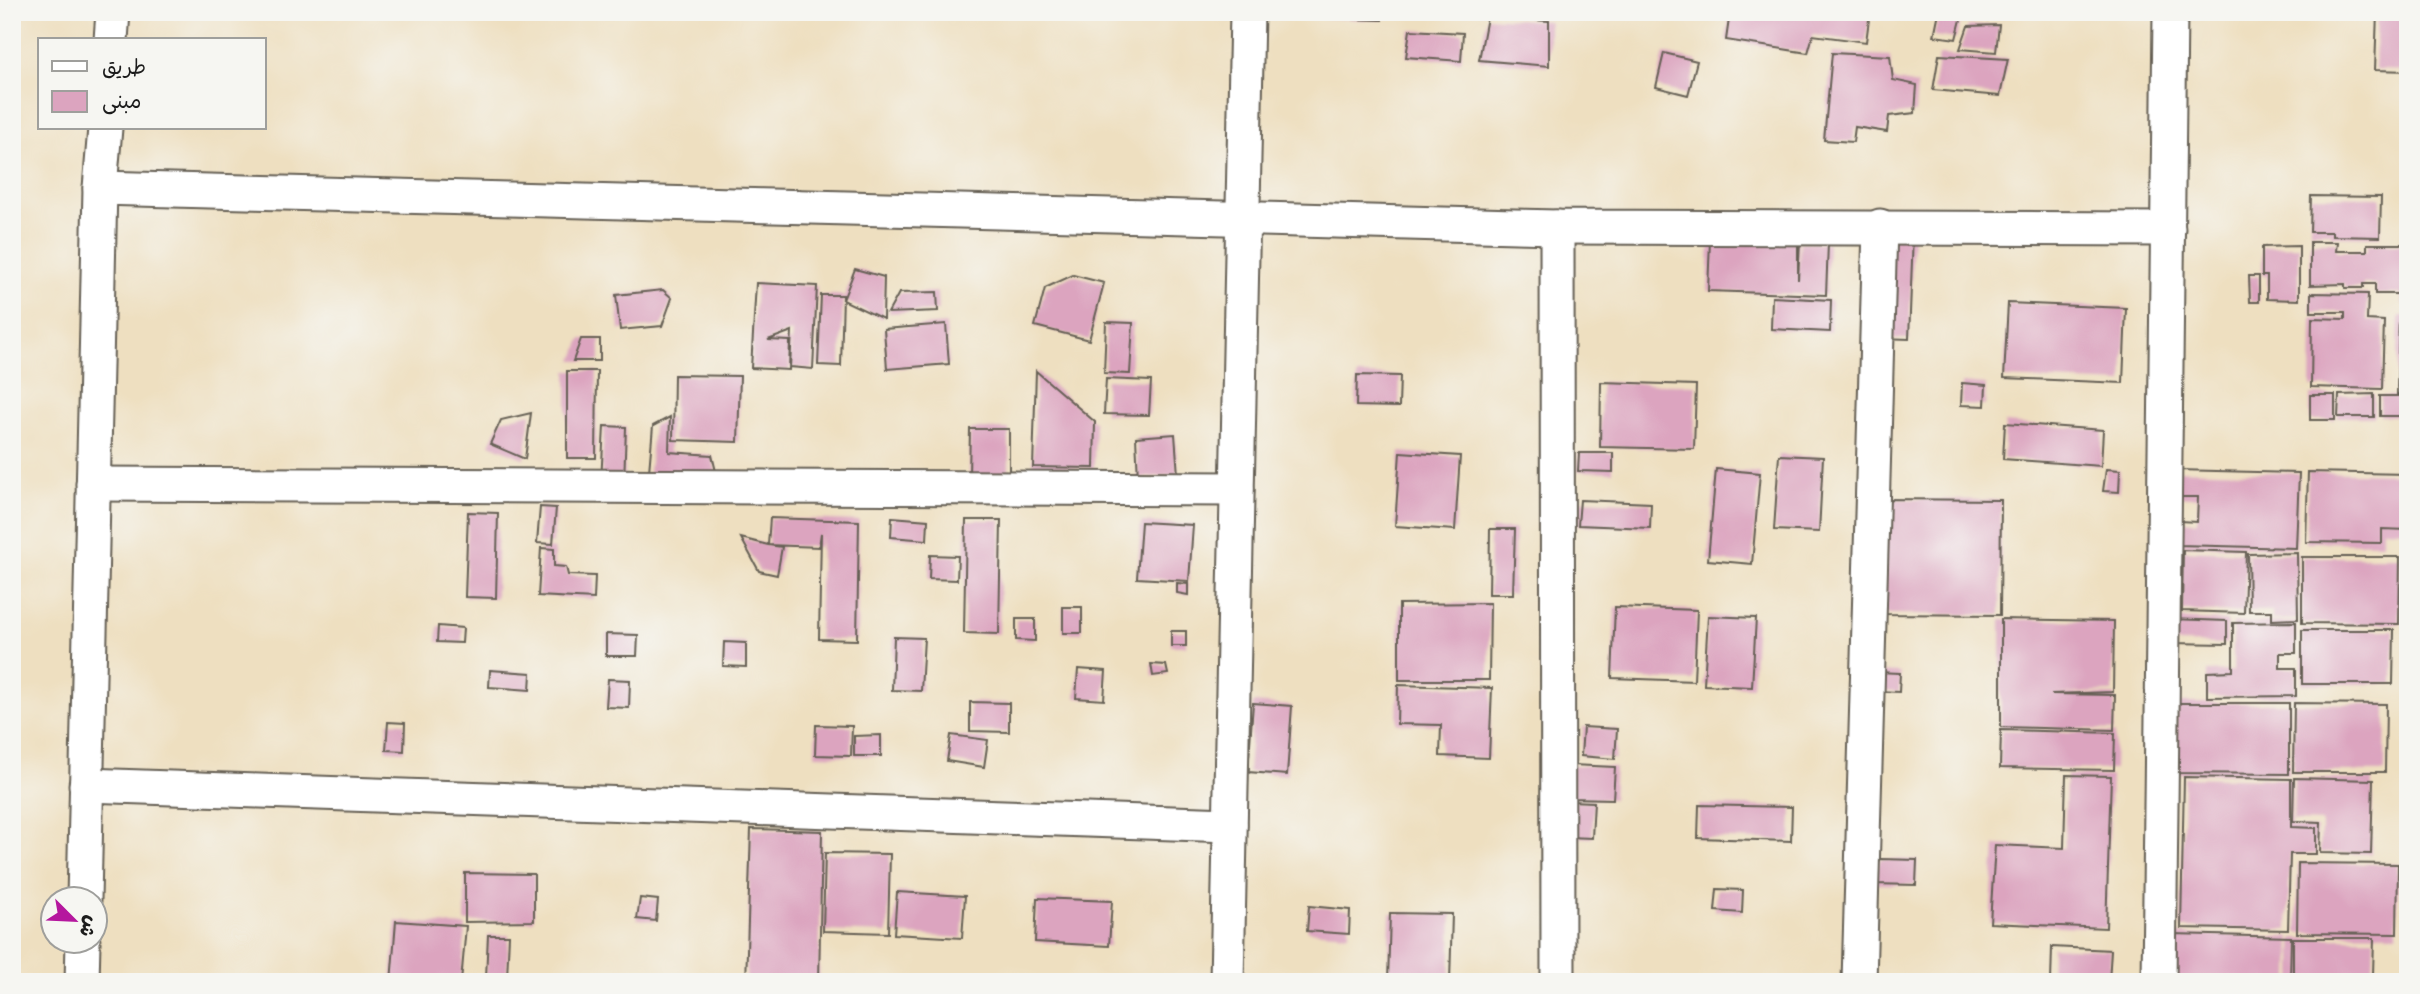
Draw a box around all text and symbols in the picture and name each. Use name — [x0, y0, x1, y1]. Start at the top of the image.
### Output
legend — [38, 38, 266, 130]
text: طريق — [102, 53, 146, 81]
text: مبنى — [102, 87, 141, 115]
north arrow — [38, 886, 108, 956]
text: ش — [73, 912, 105, 941]

